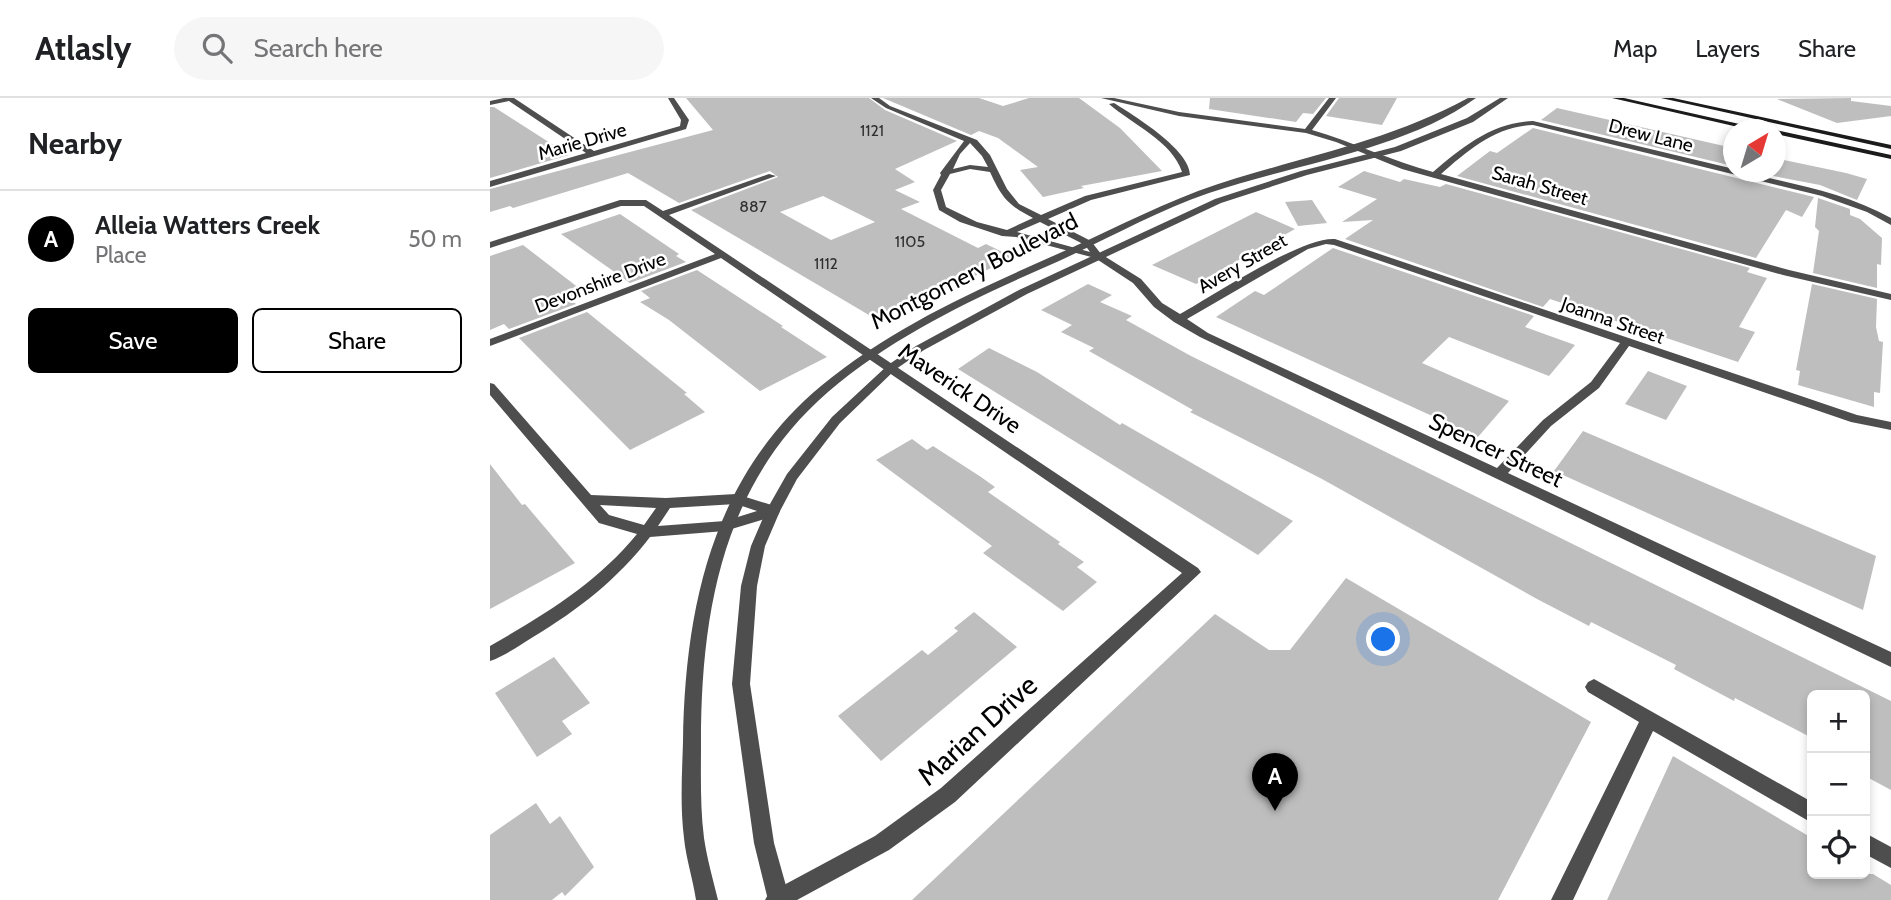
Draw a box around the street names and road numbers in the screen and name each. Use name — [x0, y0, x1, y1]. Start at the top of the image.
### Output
street label: Drew Lane — [1606, 114, 1696, 157]
street label: Marie Drive — [535, 118, 629, 165]
street label: Sarah Street — [1489, 161, 1591, 210]
street label: Montgomery Boulevard — [866, 207, 1082, 335]
street label: Avery Street — [1194, 229, 1291, 298]
street label: Devonshire Drive — [532, 247, 669, 318]
street label: Joanna Street — [1557, 292, 1668, 349]
street label: Maverick Drive — [893, 337, 1027, 439]
street label: Spencer Street — [1425, 407, 1568, 493]
street label: Marian Drive — [910, 668, 1044, 792]

